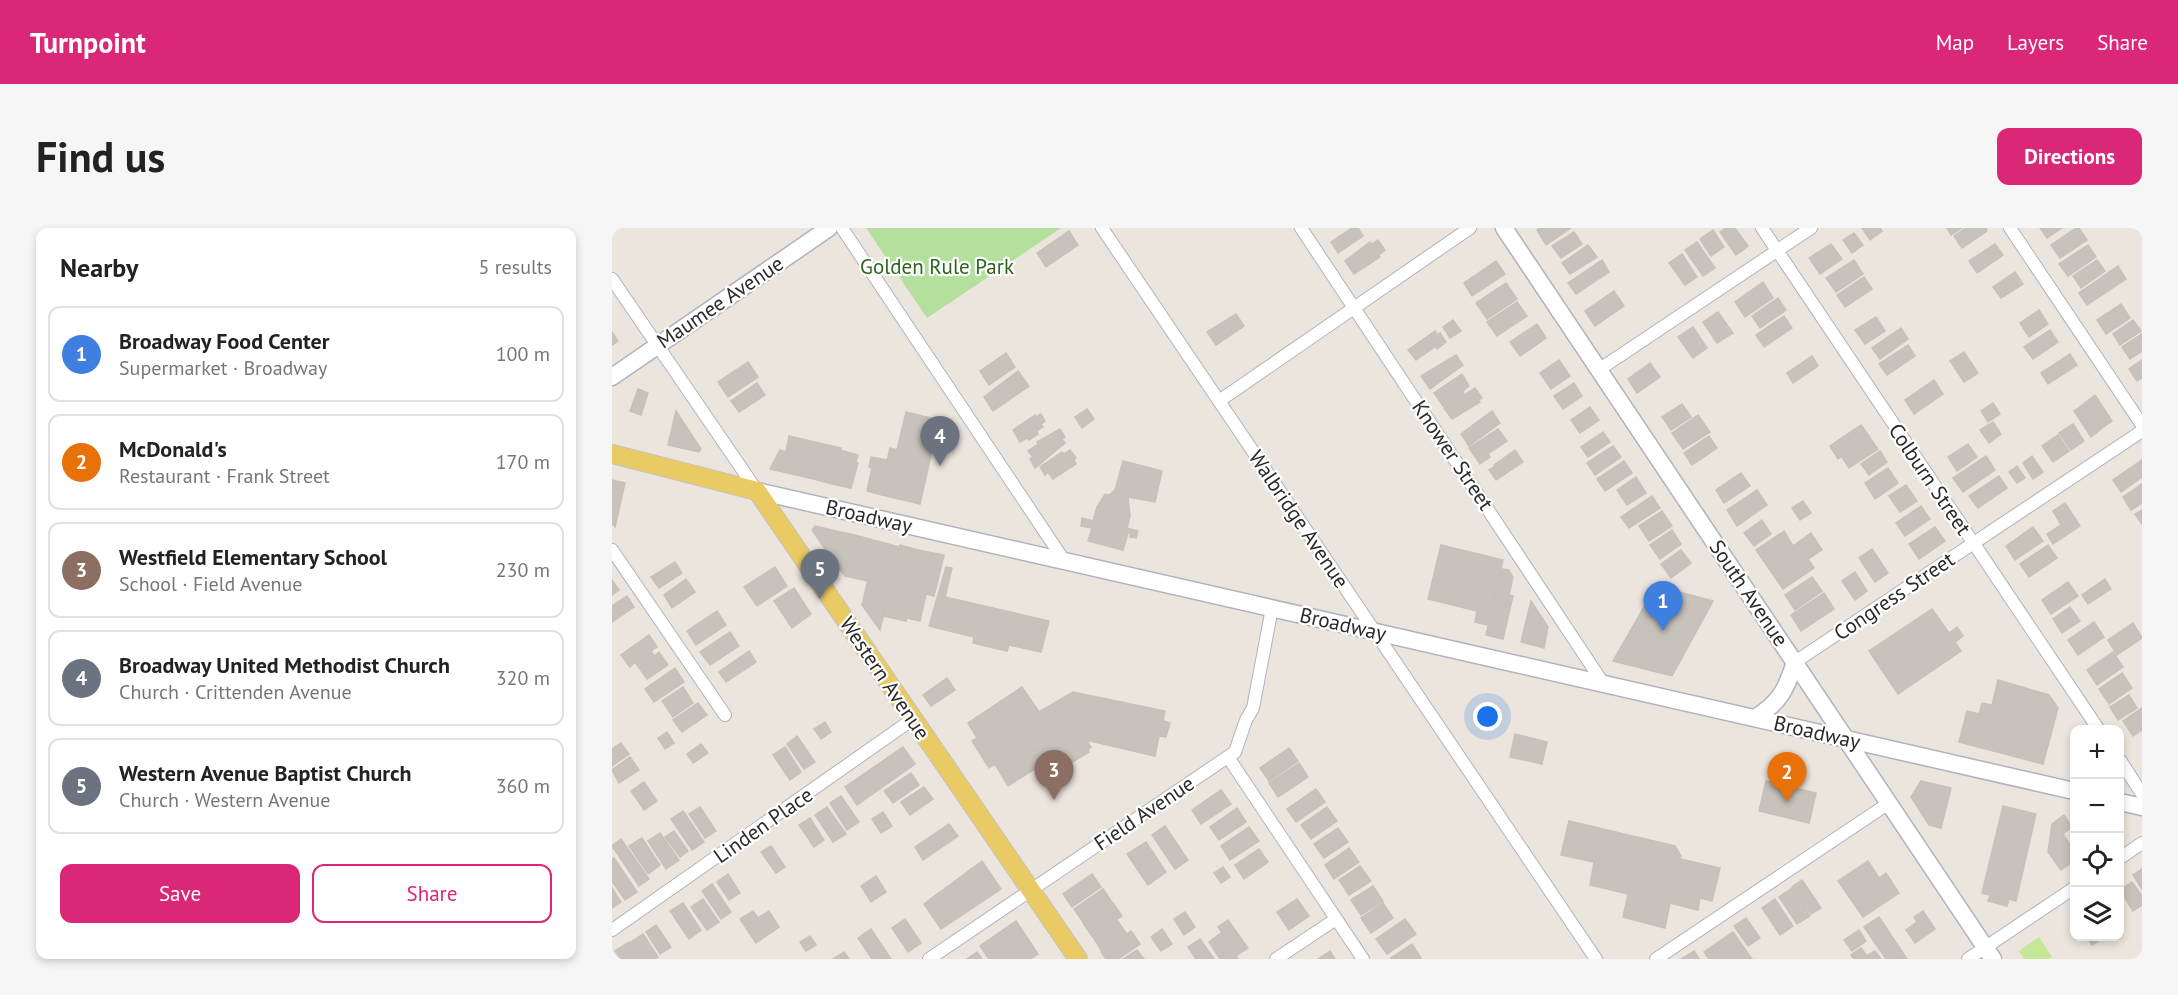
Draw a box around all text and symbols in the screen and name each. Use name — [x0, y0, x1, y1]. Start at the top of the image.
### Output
text: Turnpoint — [30, 24, 146, 61]
text: Map — [1936, 29, 1974, 56]
text: Layers — [2007, 29, 2064, 56]
text: Share — [2097, 29, 2148, 56]
button: Directions — [1997, 128, 2142, 185]
text: Find us — [36, 129, 165, 184]
street label: Maumee Avenue — [652, 250, 788, 354]
text: Nearby — [60, 251, 138, 284]
park label: Golden Rule Park — [860, 253, 1014, 280]
text: 5 results — [479, 254, 552, 280]
text: Broadway Food Center — [119, 327, 329, 355]
text: 1 — [76, 341, 87, 367]
text: 100 m — [496, 341, 550, 367]
text: Supermarket · Broadway — [119, 355, 327, 381]
street label: Knower Street — [1406, 395, 1500, 515]
pin: 4 — [920, 416, 960, 466]
street label: Colburn Street — [1883, 418, 1977, 540]
text: McDonald's — [119, 435, 227, 463]
street label: Walbridge Avenue — [1243, 445, 1355, 593]
text: 2 — [76, 449, 87, 475]
text: 170 m — [496, 449, 550, 475]
text: Restaurant · Frank Street — [119, 463, 330, 489]
street label: Broadway — [823, 493, 915, 539]
street label: South Avenue — [1703, 535, 1795, 651]
text: Westfield Elementary School — [119, 543, 387, 571]
street label: Congress Street — [1828, 546, 1960, 646]
pin: 5 — [800, 550, 840, 599]
text: 3 — [76, 557, 87, 583]
text: 230 m — [496, 557, 550, 583]
text: School · Field Avenue — [119, 571, 303, 597]
pin: 1 — [1644, 582, 1682, 631]
street label: Broadway — [1297, 601, 1389, 647]
street label: Western Avenue — [834, 611, 936, 745]
text: Broadway United Methodist Church — [119, 651, 450, 679]
text: 4 — [76, 665, 87, 691]
text: 320 m — [496, 665, 550, 691]
text: Church · Crittenden Avenue — [119, 679, 352, 705]
your location — [1473, 702, 1502, 731]
street label: Broadway — [1771, 709, 1863, 755]
map controls — [2070, 725, 2124, 941]
button: + — [2070, 725, 2124, 779]
pin: 3 — [1034, 750, 1074, 800]
pin: 2 — [1768, 752, 1806, 802]
text: Western Avenue Baptist Church — [119, 759, 412, 787]
street label: Field Avenue — [1089, 770, 1199, 856]
text: 5 — [76, 773, 87, 799]
text: 360 m — [496, 773, 550, 799]
button: − — [2070, 779, 2124, 833]
street label: Linden Place — [708, 781, 818, 869]
text: Church · Western Avenue — [119, 787, 330, 813]
button: locate — [2070, 833, 2124, 887]
button: Save — [60, 864, 300, 923]
button: Share — [312, 864, 552, 923]
button: layers — [2070, 887, 2124, 941]

